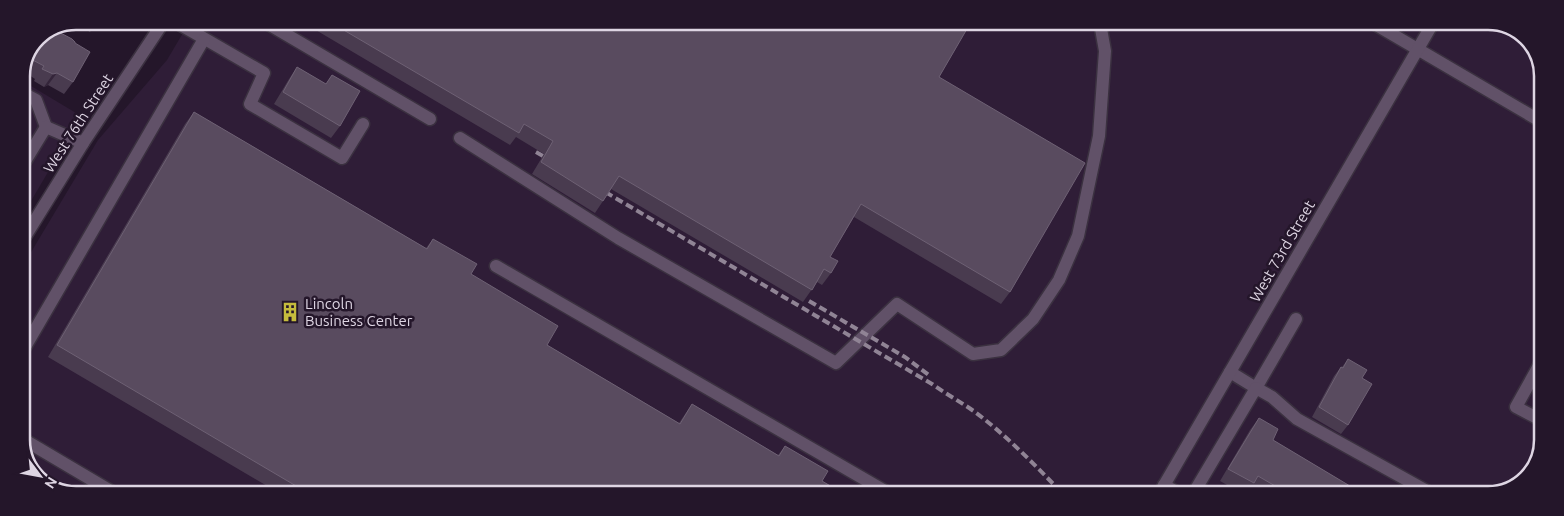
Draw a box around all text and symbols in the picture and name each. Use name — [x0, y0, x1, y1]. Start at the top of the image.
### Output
street label: West 76th Street — [40, 70, 116, 176]
street label: West 73rd Street — [1246, 197, 1318, 305]
place label: Lincoln Business Center — [305, 295, 413, 329]
building icon: Lincoln Business Center — [279, 301, 301, 323]
north arrow — [15, 451, 65, 501]
text: N — [41, 474, 61, 492]

